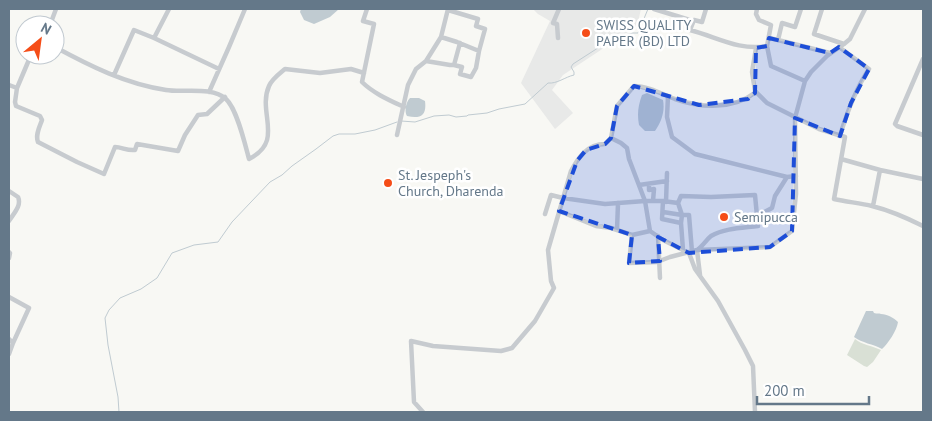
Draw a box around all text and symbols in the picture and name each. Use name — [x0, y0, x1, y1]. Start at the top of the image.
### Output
north arrow — [15, 15, 65, 65]
place label: SWISS QUALITY PAPER (BD) LTD — [596, 16, 692, 50]
text: N — [38, 19, 55, 39]
marker: SWISS QUALITY PAPER (BD) LTD — [580, 27, 592, 39]
place label: St. Jespeph's Church, Dharenda — [398, 166, 504, 200]
marker: St. Jespeph's Church, Dharenda — [382, 177, 394, 189]
place label: Semipucca — [734, 208, 798, 226]
marker: Semipucca — [718, 211, 730, 223]
scale bar — [757, 374, 870, 406]
text: 200 m — [764, 381, 805, 400]

